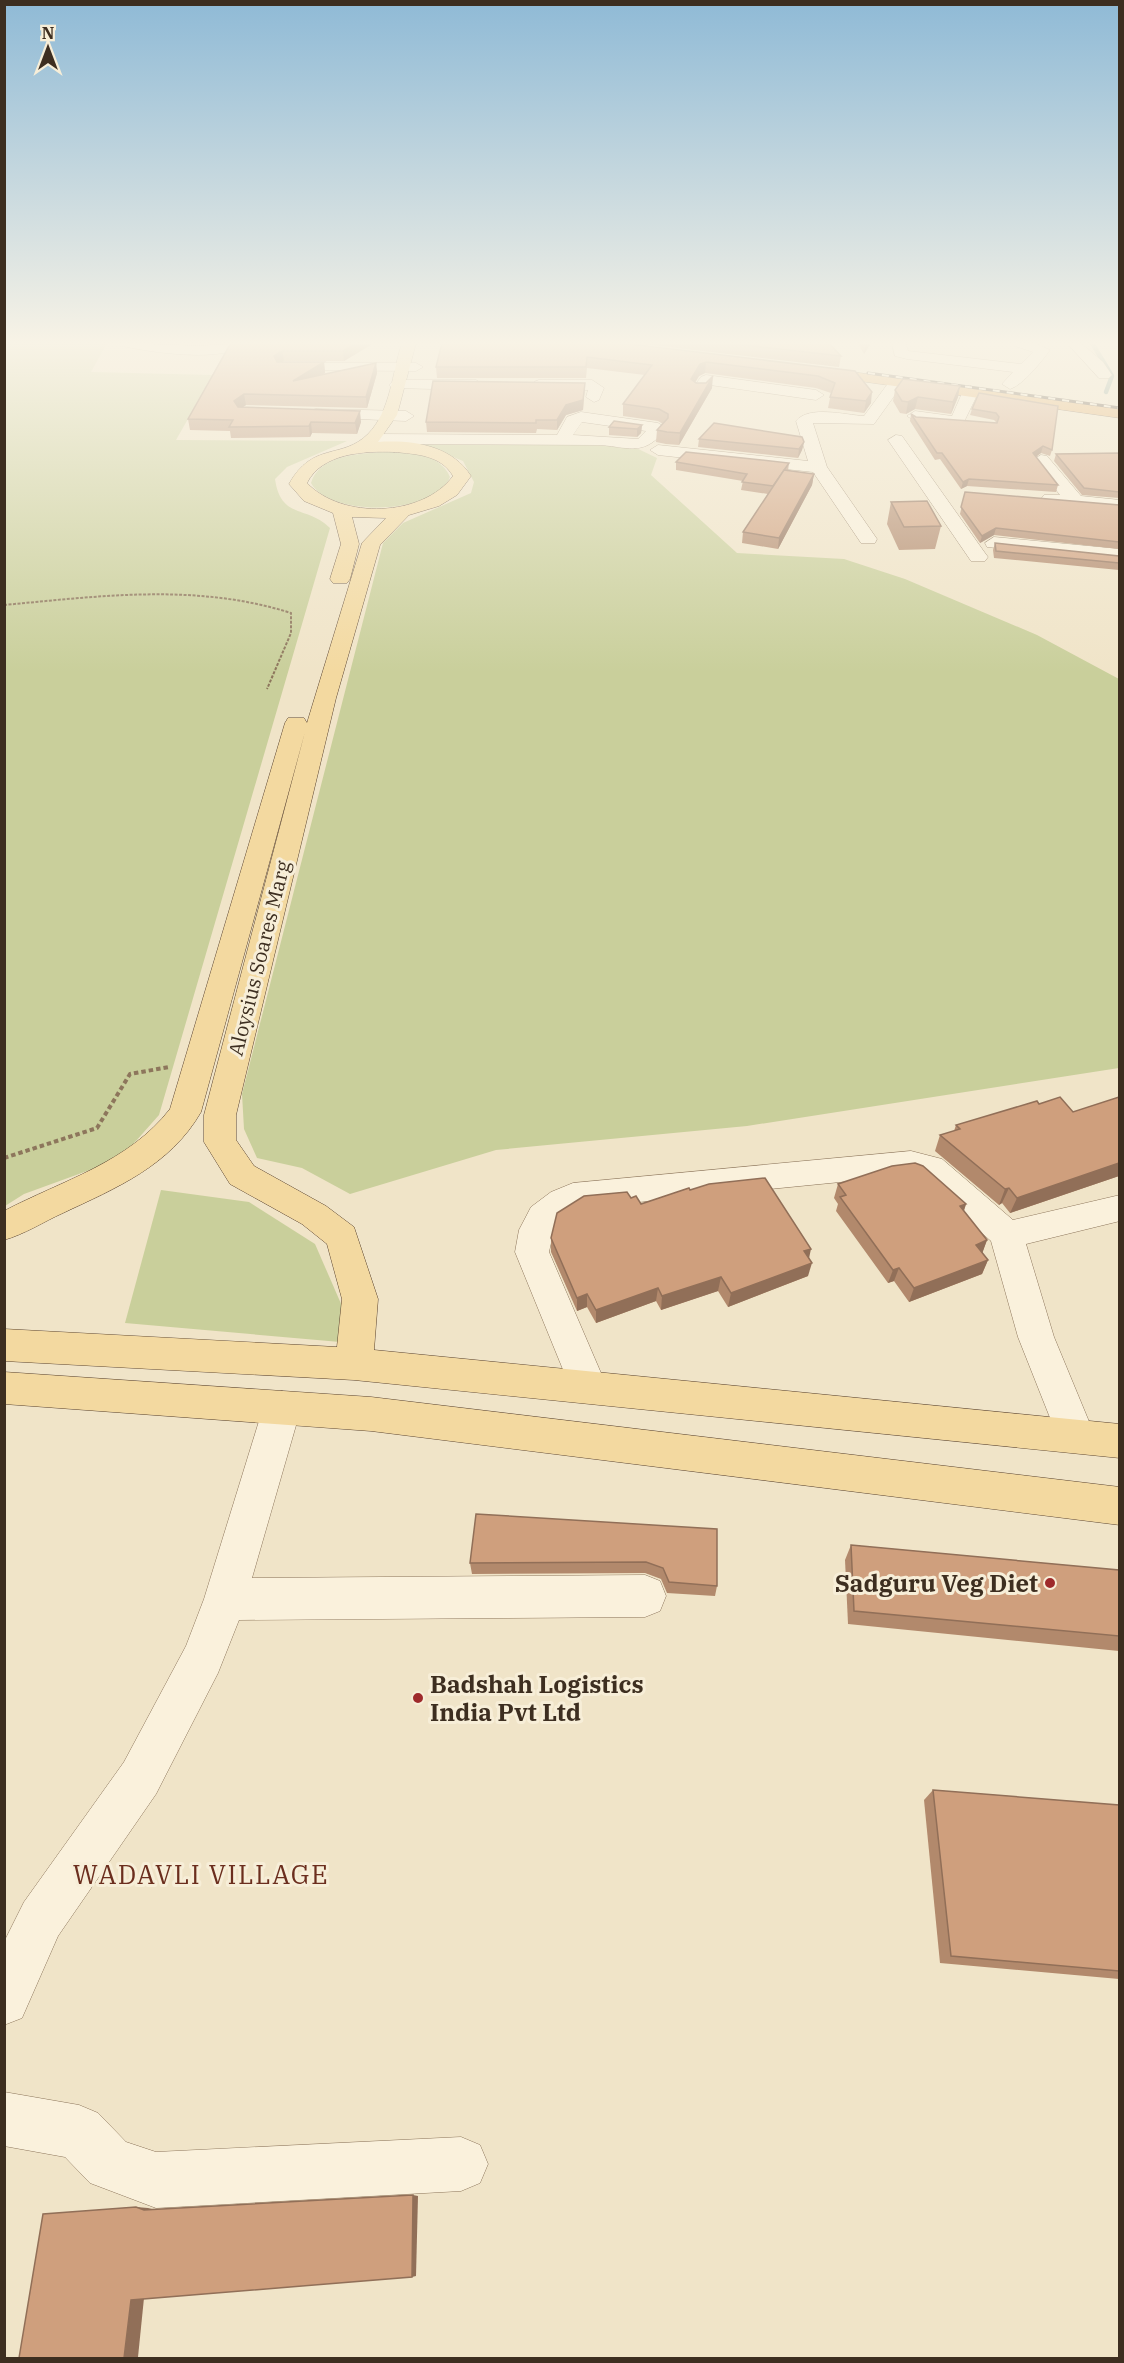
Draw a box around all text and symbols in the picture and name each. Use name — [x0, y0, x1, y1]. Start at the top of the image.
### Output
north arrow — [18, 18, 78, 78]
text: N — [42, 23, 54, 43]
street label: Aloysius Soares Marg — [222, 857, 296, 1058]
place label: Sadguru Veg Diet — [835, 1567, 1038, 1599]
marker: Sadguru Veg Diet — [1043, 1576, 1057, 1590]
place label: Badshah Logistics India Pvt Ltd — [430, 1668, 644, 1728]
marker: Badshah Logistics India Pvt Ltd — [411, 1691, 425, 1705]
district label: WADAVLI VILLAGE — [73, 1857, 329, 1891]

